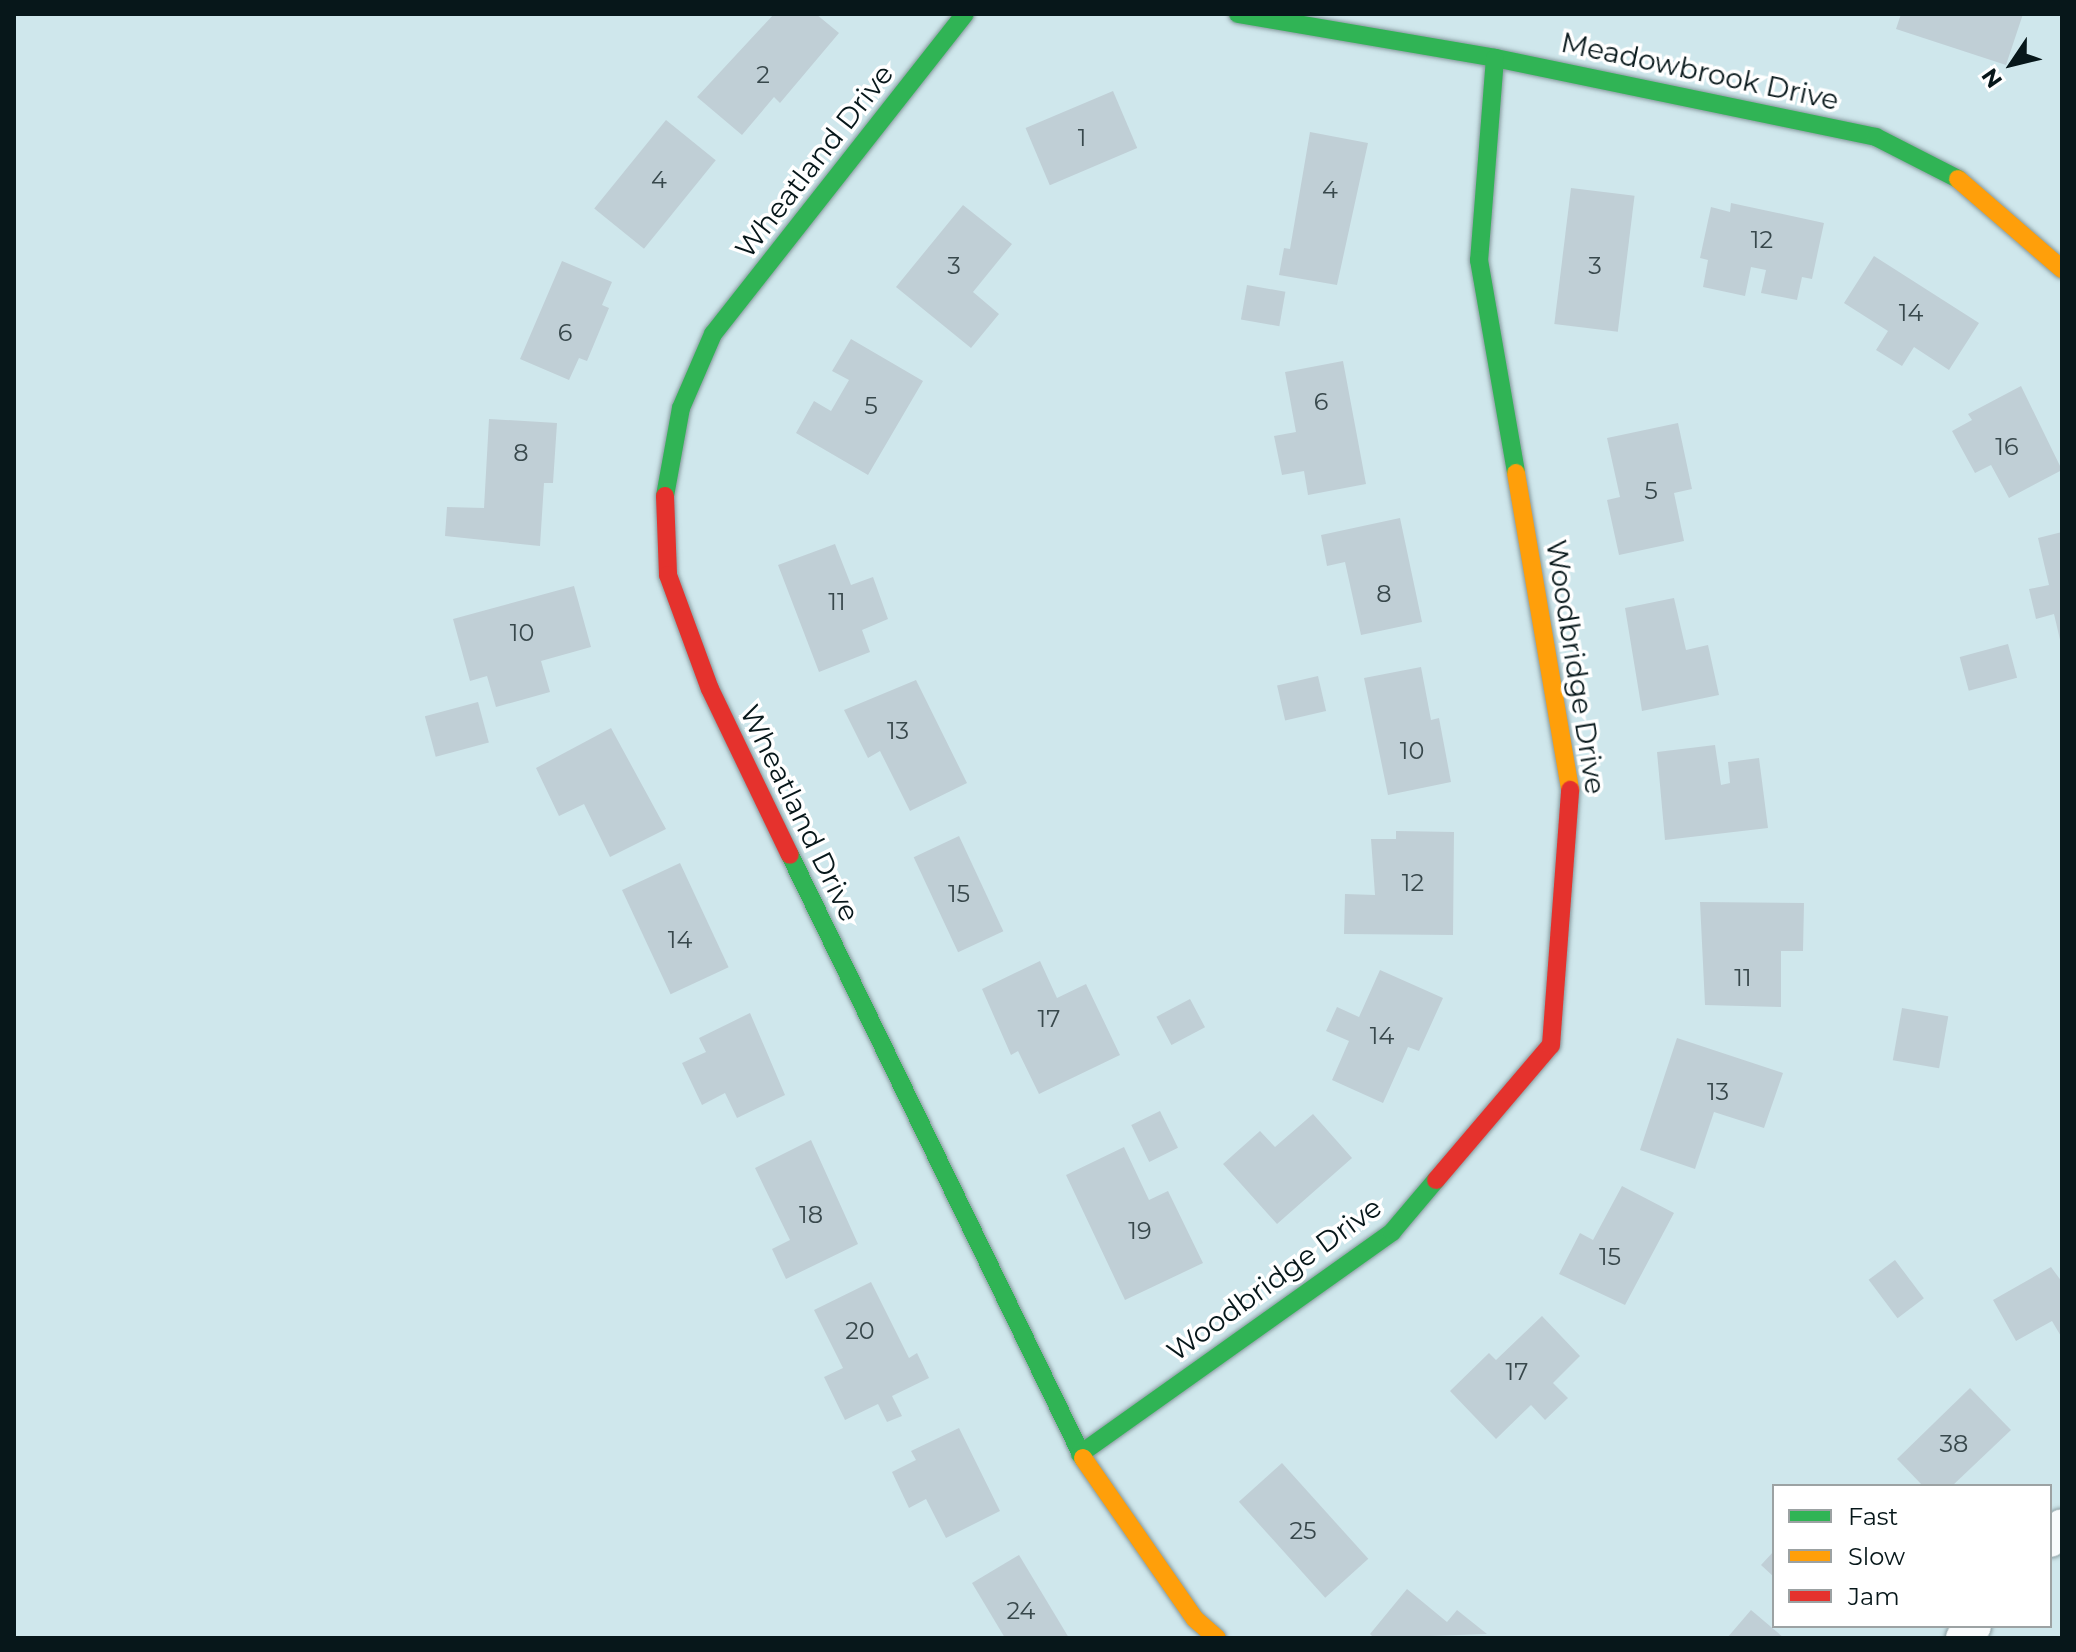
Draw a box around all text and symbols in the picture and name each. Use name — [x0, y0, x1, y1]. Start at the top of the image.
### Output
north arrow — [1972, 24, 2052, 104]
street label: Meadowbrook Drive — [1558, 25, 1842, 117]
street label: Wheatland Drive — [728, 57, 900, 265]
house number: 2 — [756, 61, 770, 89]
text: N — [1976, 63, 2008, 93]
house number: 1 — [1078, 124, 1086, 152]
house number: 4 — [651, 166, 667, 194]
house number: 4 — [1322, 176, 1338, 204]
house number: 12 — [1751, 226, 1773, 254]
house number: 3 — [947, 252, 961, 280]
house number: 3 — [1588, 252, 1602, 280]
house number: 14 — [1899, 299, 1923, 327]
house number: 6 — [558, 319, 572, 347]
house number: 6 — [1314, 388, 1328, 416]
house number: 5 — [864, 392, 878, 420]
house number: 16 — [1995, 433, 2019, 461]
house number: 8 — [513, 439, 529, 467]
house number: 5 — [1644, 477, 1658, 505]
street label: Woodbridge Drive — [1539, 537, 1613, 797]
house number: 8 — [1376, 580, 1392, 608]
house number: 11 — [828, 588, 846, 616]
house number: 10 — [510, 619, 534, 647]
street label: Wheatland Drive — [733, 699, 867, 927]
house number: 13 — [887, 717, 909, 745]
house number: 10 — [1400, 737, 1424, 765]
house number: 12 — [1402, 869, 1424, 897]
house number: 15 — [948, 880, 970, 908]
house number: 14 — [668, 926, 692, 954]
house number: 11 — [1734, 964, 1752, 992]
house number: 17 — [1038, 1005, 1060, 1033]
house number: 14 — [1370, 1022, 1394, 1050]
house number: 13 — [1707, 1078, 1729, 1106]
street label: Woodbridge Drive — [1160, 1190, 1388, 1368]
house number: 18 — [799, 1201, 823, 1229]
house number: 19 — [1128, 1217, 1152, 1245]
house number: 15 — [1599, 1243, 1621, 1271]
house number: 20 — [845, 1317, 875, 1345]
house number: 17 — [1506, 1358, 1528, 1386]
house number: 38 — [1940, 1430, 1968, 1458]
legend — [1772, 1484, 2052, 1628]
text: Fast — [1848, 1502, 1898, 1531]
house number: 25 — [1289, 1517, 1317, 1545]
text: Slow — [1848, 1542, 1905, 1571]
text: Jam — [1848, 1582, 1900, 1611]
house number: 24 — [1007, 1597, 1035, 1625]

